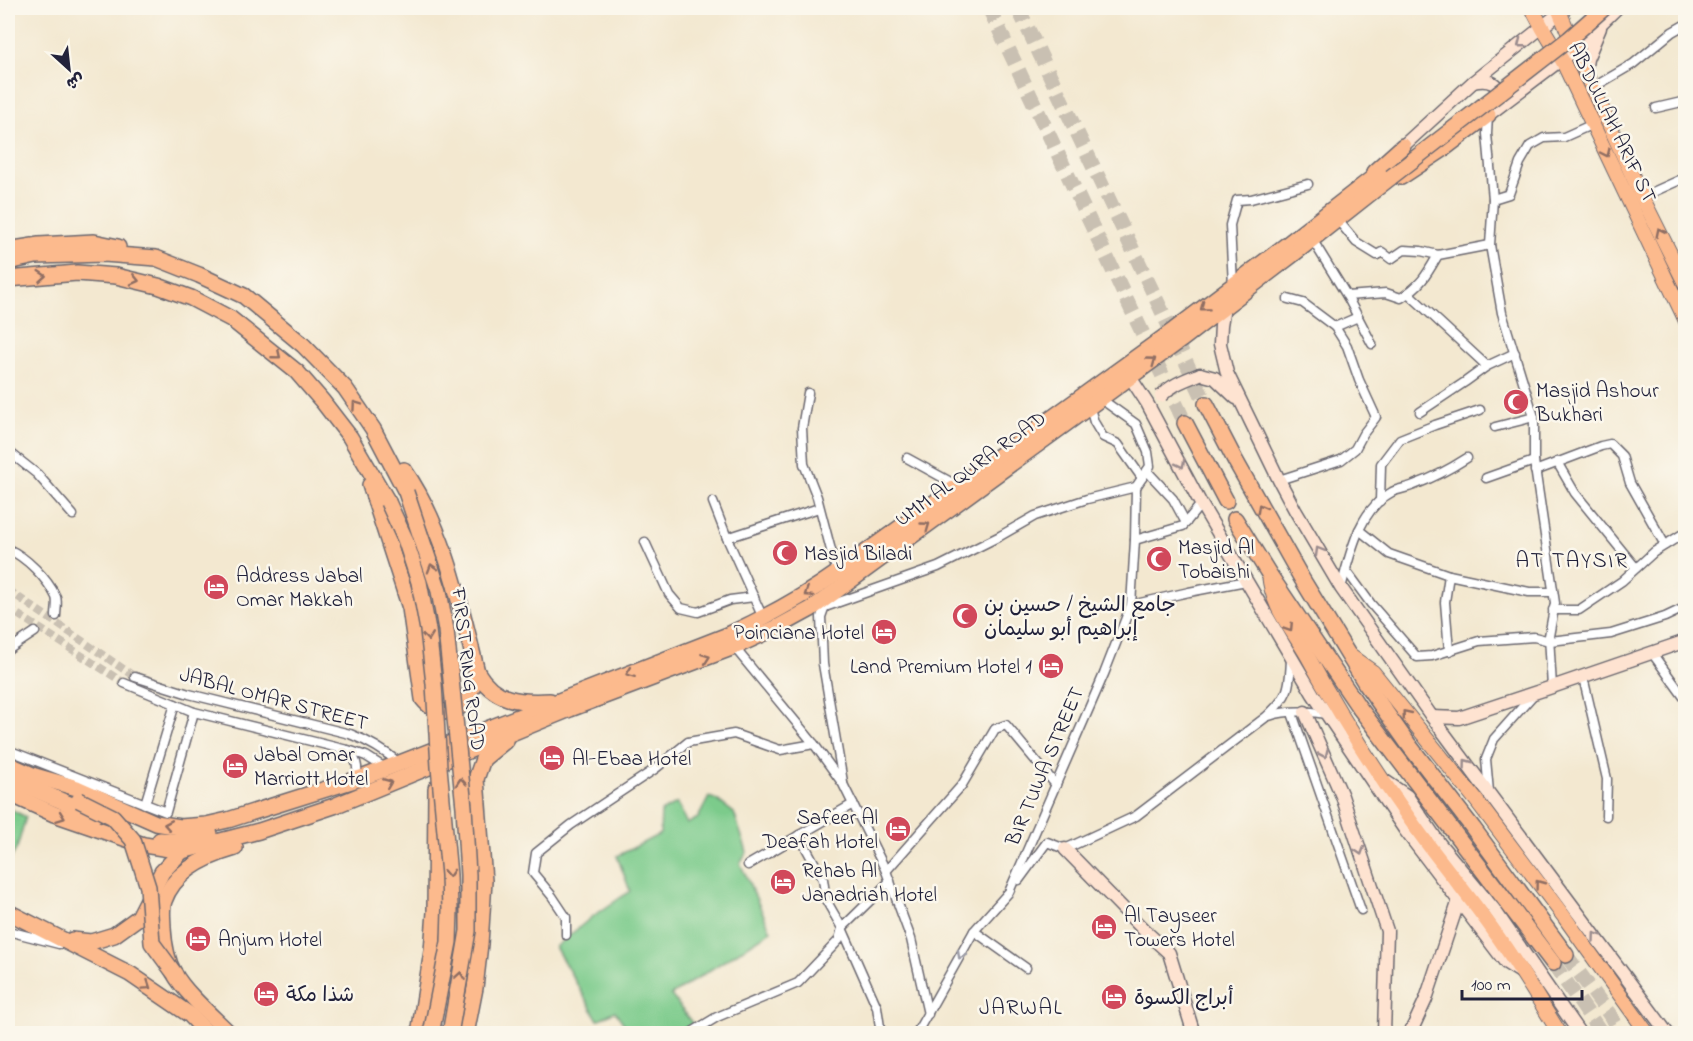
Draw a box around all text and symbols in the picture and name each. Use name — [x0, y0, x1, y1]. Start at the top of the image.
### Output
one-way arrow — [1516, 37, 1527, 48]
street label: ABDULLAH ARIF ST — [1559, 37, 1663, 208]
north arrow — [39, 39, 99, 99]
text: ش — [62, 66, 88, 95]
one-way arrow — [1599, 147, 1611, 158]
one-way arrow — [1655, 228, 1667, 239]
one-way arrow — [38, 270, 47, 283]
one-way arrow — [130, 273, 140, 286]
one-way arrow — [1200, 300, 1211, 311]
one-way arrow — [270, 348, 281, 359]
one-way arrow — [1145, 357, 1156, 368]
place label: Masjid Ashour Bukhari — [1535, 377, 1659, 431]
mosque icon: Masjid Ashour Bukhari — [1501, 387, 1531, 417]
one-way arrow — [352, 400, 363, 411]
street label: UMM AL QURA ROAD — [889, 404, 1053, 535]
one-way arrow — [1174, 458, 1185, 468]
one-way arrow — [1257, 503, 1269, 514]
one-way arrow — [920, 522, 931, 533]
place label: Masjid Al Tobaishi — [1178, 534, 1254, 588]
mosque icon: Masjid Biladi — [770, 538, 800, 568]
place label: Masjid Biladi — [804, 540, 912, 570]
mosque icon: Masjid Al Tobaishi — [1144, 544, 1174, 574]
district label: AT TAYSIR — [1516, 546, 1628, 578]
one-way arrow — [1315, 547, 1326, 557]
place label: Address Jabal Omar Makkah — [236, 562, 363, 616]
one-way arrow — [427, 563, 439, 574]
hotel icon: Address Jabal Omar Makkah — [201, 572, 231, 602]
street label: FIRST RING ROAD — [442, 585, 492, 752]
one-way arrow — [804, 586, 814, 598]
place label: جامع الشيخ / حسين بن إبراهيم أبو سليمان — [984, 591, 1176, 645]
mosque icon: جامع الشيخ / حسين بن إبراهيم أبو سليمان — [950, 601, 980, 631]
hotel icon: Poinciana Hotel — [869, 617, 899, 647]
place label: Poinciana Hotel — [734, 619, 864, 649]
one-way arrow — [1282, 621, 1293, 632]
one-way arrow — [422, 633, 434, 642]
hotel icon: Land Premium Hotel 1 — [1036, 651, 1066, 681]
one-way arrow — [700, 652, 711, 665]
place label: Land Premium Hotel 1 — [850, 653, 1032, 683]
street label: JABAL OMAR STREET — [176, 660, 371, 740]
one-way arrow — [626, 666, 637, 678]
street label: BIR TUWA STREET — [998, 683, 1093, 852]
one-way arrow — [1403, 710, 1414, 721]
place label: Jabal Omar Marriott Hotel — [254, 741, 368, 795]
hotel icon: Al-Ebaa Hotel — [537, 743, 567, 773]
place label: Al-Ebaa Hotel — [572, 745, 691, 775]
one-way arrow — [1316, 748, 1328, 759]
hotel icon: Jabal Omar Marriott Hotel — [220, 751, 250, 781]
one-way arrow — [1463, 758, 1474, 769]
one-way arrow — [455, 777, 468, 786]
one-way arrow — [382, 778, 393, 790]
place label: Safeer Al Deafah Hotel — [761, 804, 878, 858]
one-way arrow — [55, 809, 66, 822]
hotel icon: Safeer Al Deafah Hotel — [883, 814, 913, 844]
one-way arrow — [164, 820, 173, 832]
one-way arrow — [1353, 846, 1366, 856]
place label: Rehab Al Janadriah Hotel — [802, 857, 937, 911]
hotel icon: Rehab Al Janadriah Hotel — [768, 867, 798, 897]
one-way arrow — [442, 869, 455, 878]
one-way arrow — [1536, 880, 1547, 891]
place label: Al Tayseer Towers Hotel — [1124, 902, 1235, 956]
hotel icon: Al Tayseer Towers Hotel — [1089, 912, 1119, 942]
hotel icon: Anjum Hotel — [183, 924, 213, 954]
place label: Anjum Hotel — [218, 926, 322, 956]
one-way arrow — [1592, 931, 1603, 942]
one-way arrow — [957, 949, 968, 959]
scale bar — [1462, 963, 1582, 1001]
one-way arrow — [453, 971, 466, 981]
text: 100 m — [1471, 973, 1511, 999]
one-way arrow — [141, 979, 152, 990]
hotel icon: شذا مكة — [251, 979, 281, 1009]
place label: شذا مكة — [286, 981, 354, 1011]
hotel icon: أبراج الكسوة — [1099, 982, 1129, 1012]
place label: أبراج الكسوة — [1134, 984, 1233, 1014]
district label: JARWAL — [979, 993, 1063, 1025]

